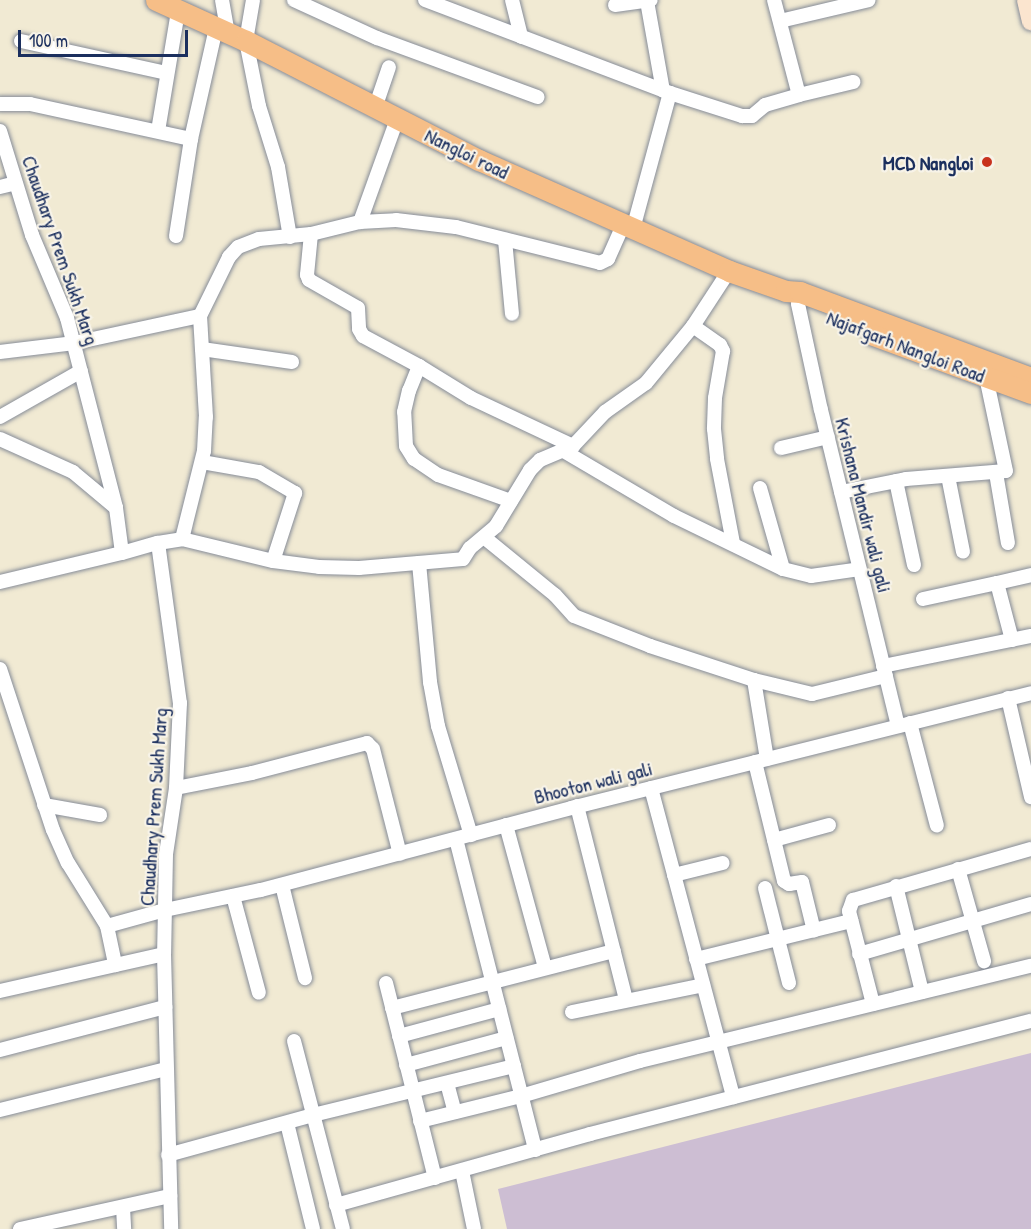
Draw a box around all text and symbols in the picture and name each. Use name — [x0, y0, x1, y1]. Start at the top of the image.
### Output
scale bar — [21, 18, 190, 56]
text: 100 m — [29, 28, 68, 53]
street label: Nangloi road — [421, 122, 513, 184]
place label: MCD Nangloi — [883, 150, 974, 174]
street label: Chaudhary Prem Sukh Marg — [17, 152, 105, 348]
marker: MCD Nangloi — [978, 153, 996, 171]
street label: Najafgarh Nangloi Road — [824, 305, 988, 387]
street label: Krishana Mandir wali gali — [831, 415, 897, 595]
street label: Chaudhary Prem Sukh Marg — [134, 707, 172, 907]
street label: Bhooton wali gali — [531, 756, 655, 808]

